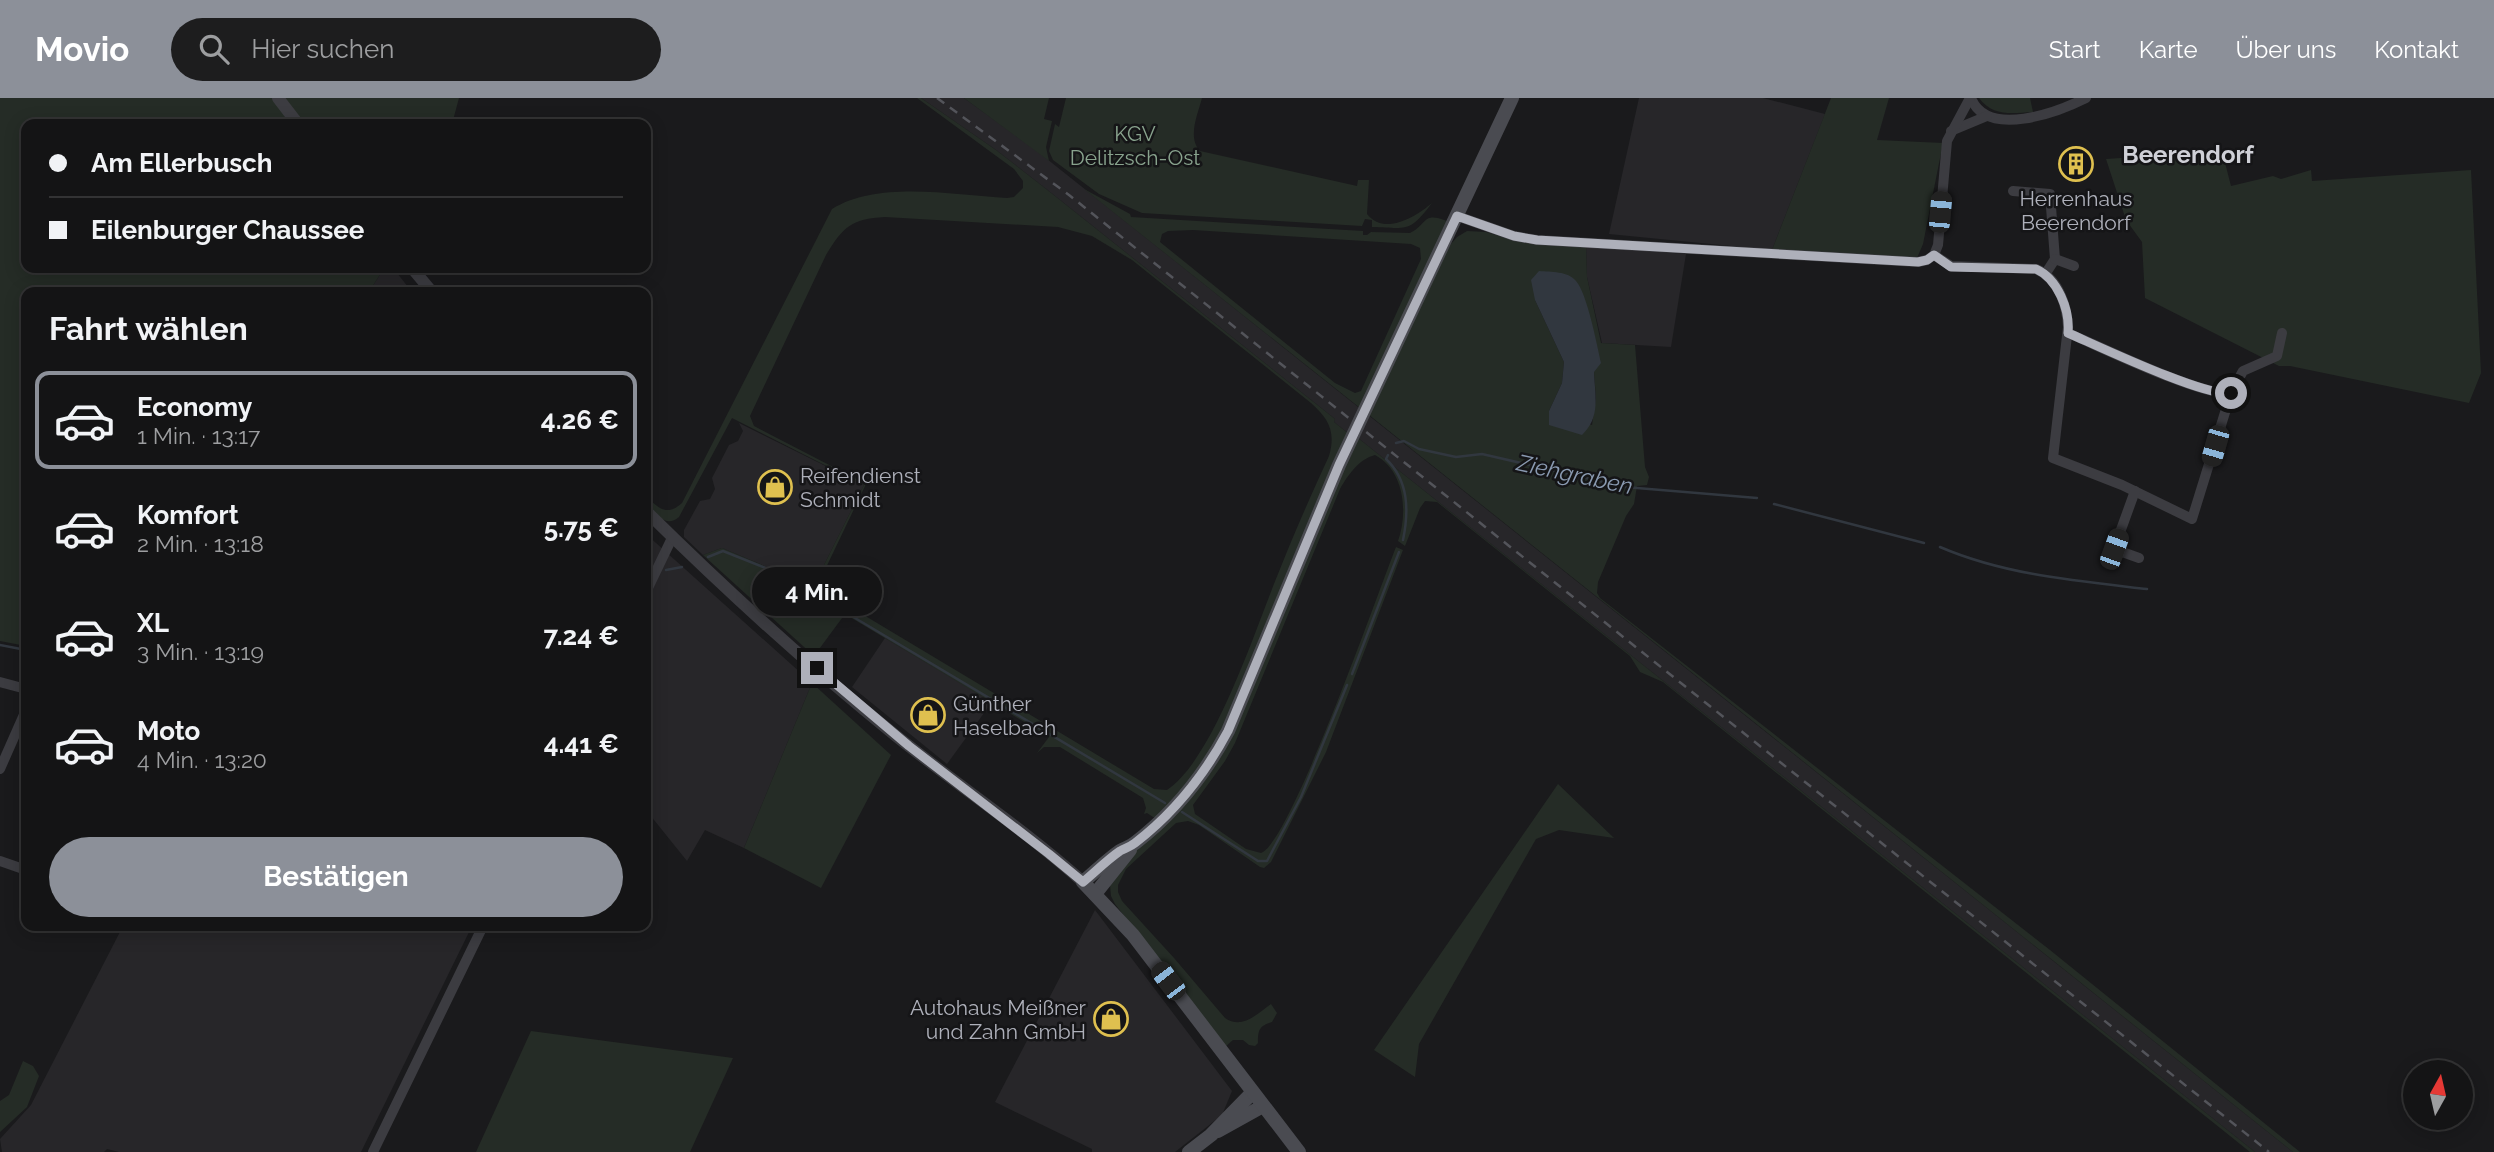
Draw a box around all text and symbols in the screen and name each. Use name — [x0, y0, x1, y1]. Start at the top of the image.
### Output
search box — [171, 18, 661, 81]
text: Movio — [35, 30, 129, 69]
icon: search — [195, 30, 233, 68]
text: Hier suchen — [251, 34, 394, 64]
text: Start — [2049, 35, 2101, 64]
text: Karte — [2139, 35, 2198, 64]
text: Über uns — [2236, 35, 2336, 64]
text: Kontakt — [2374, 35, 2459, 64]
park label: KGV Delitzsch-Ost — [1070, 121, 1200, 170]
district label: Beerendorf — [2122, 140, 2255, 169]
building icon: Herrenhaus Beerendorf — [2057, 145, 2095, 183]
text: Am Ellerbusch — [91, 148, 272, 178]
place label: Herrenhaus Beerendorf — [2020, 186, 2132, 235]
car — [1928, 190, 1953, 234]
text: Eilenburger Chaussee — [91, 215, 364, 245]
text: Fahrt wählen — [49, 310, 248, 347]
route start — [2215, 377, 2247, 409]
icon: car — [53, 389, 116, 452]
text: Economy — [137, 392, 252, 422]
text: 4.26 € — [541, 405, 619, 435]
text: 1 Min. · 13:17 — [137, 422, 260, 449]
car — [2200, 423, 2231, 469]
water label: Ziehgraben — [1514, 448, 1635, 499]
place label: Reifendienst Schmidt — [800, 463, 921, 512]
shop icon: Reifendienst Schmidt — [756, 468, 794, 506]
icon: car — [53, 497, 116, 560]
text: Komfort — [137, 500, 239, 530]
text: 5.75 € — [544, 513, 619, 543]
car — [2097, 526, 2132, 572]
text: 2 Min. · 13:18 — [137, 530, 264, 557]
callout: 4 Min. — [752, 566, 882, 616]
text: 4 Min. — [785, 578, 849, 605]
icon: car — [53, 605, 116, 668]
text: XL — [137, 608, 169, 638]
text: 7.24 € — [544, 621, 619, 651]
text: 3 Min. · 13:19 — [137, 638, 264, 665]
route end — [801, 652, 833, 684]
place label: Günther Haselbach — [953, 691, 1056, 740]
shop icon: Günther Haselbach — [909, 696, 947, 734]
icon: car — [53, 713, 116, 776]
text: Moto — [137, 716, 200, 746]
text: 4.41 € — [544, 729, 619, 759]
text: 4 Min. · 13:20 — [137, 746, 267, 773]
button: Bestätigen — [49, 837, 623, 917]
car — [1147, 958, 1190, 1004]
place label: Autohaus Meißner und Zahn GmbH — [910, 995, 1087, 1044]
shop icon: Autohaus Meißner und Zahn GmbH — [1092, 1000, 1130, 1038]
north arrow — [2403, 1060, 2473, 1130]
map controls — [2403, 1060, 2473, 1130]

